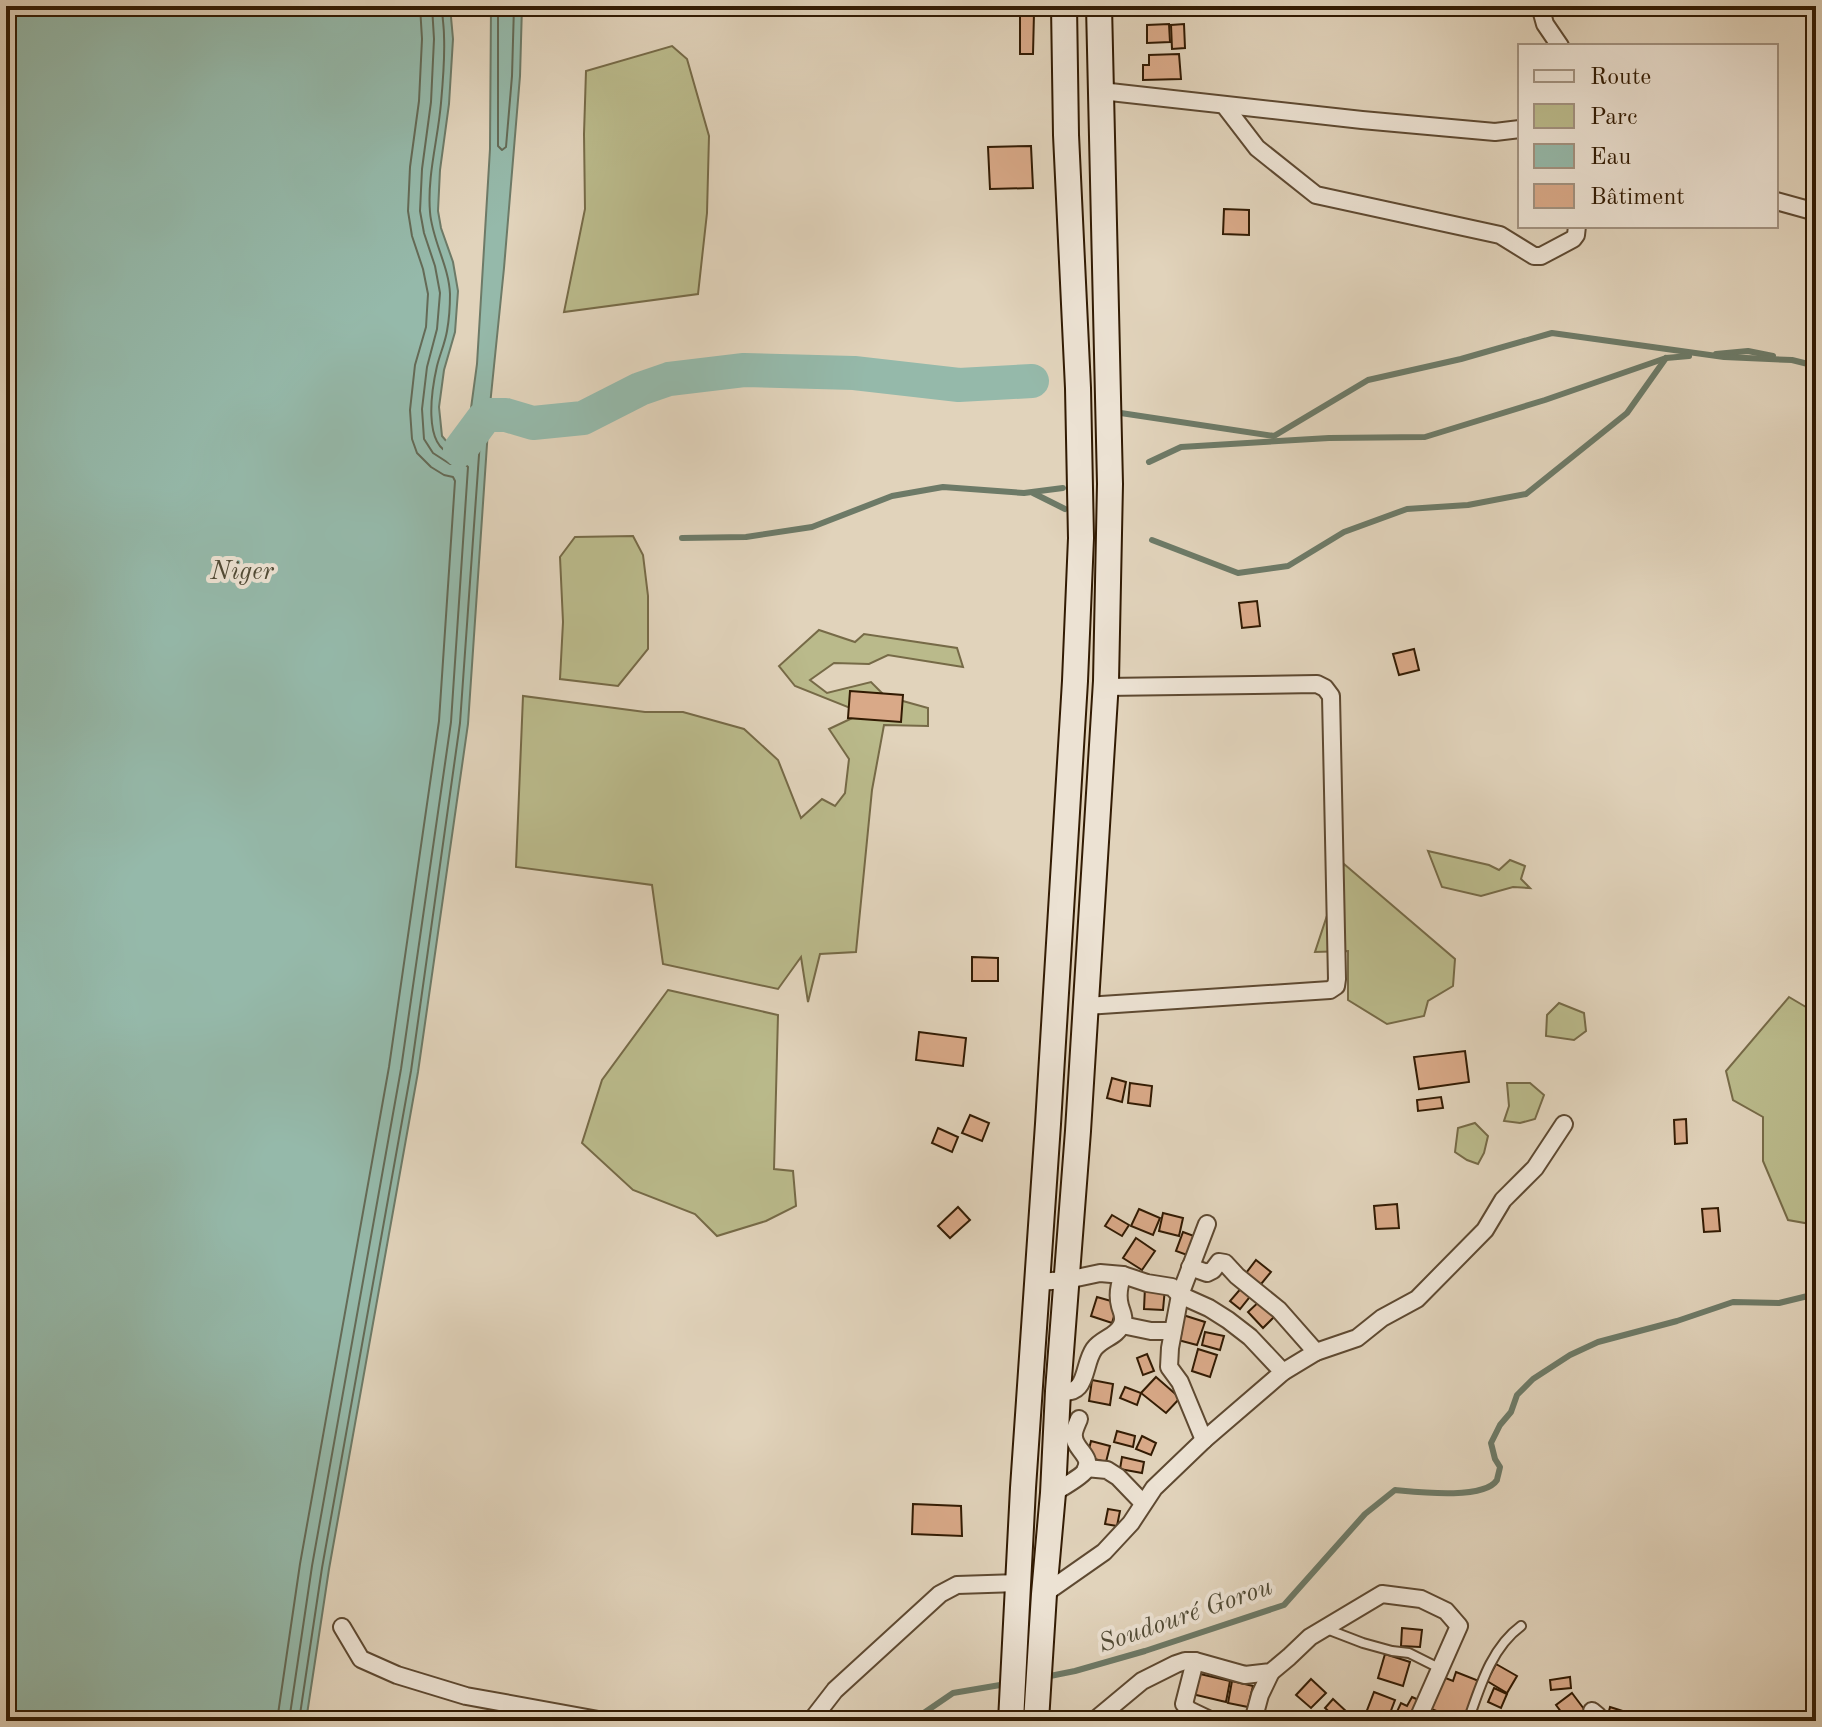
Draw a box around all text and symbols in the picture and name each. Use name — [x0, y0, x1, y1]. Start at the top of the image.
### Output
legend — [1518, 44, 1778, 228]
text: Route — [1590, 66, 1651, 90]
text: Parc — [1590, 106, 1637, 130]
text: Eau — [1590, 146, 1631, 170]
text: Bâtiment — [1590, 186, 1685, 210]
water label: Niger — [209, 559, 275, 585]
water label: Soudouré Gorou — [1095, 1574, 1276, 1658]

